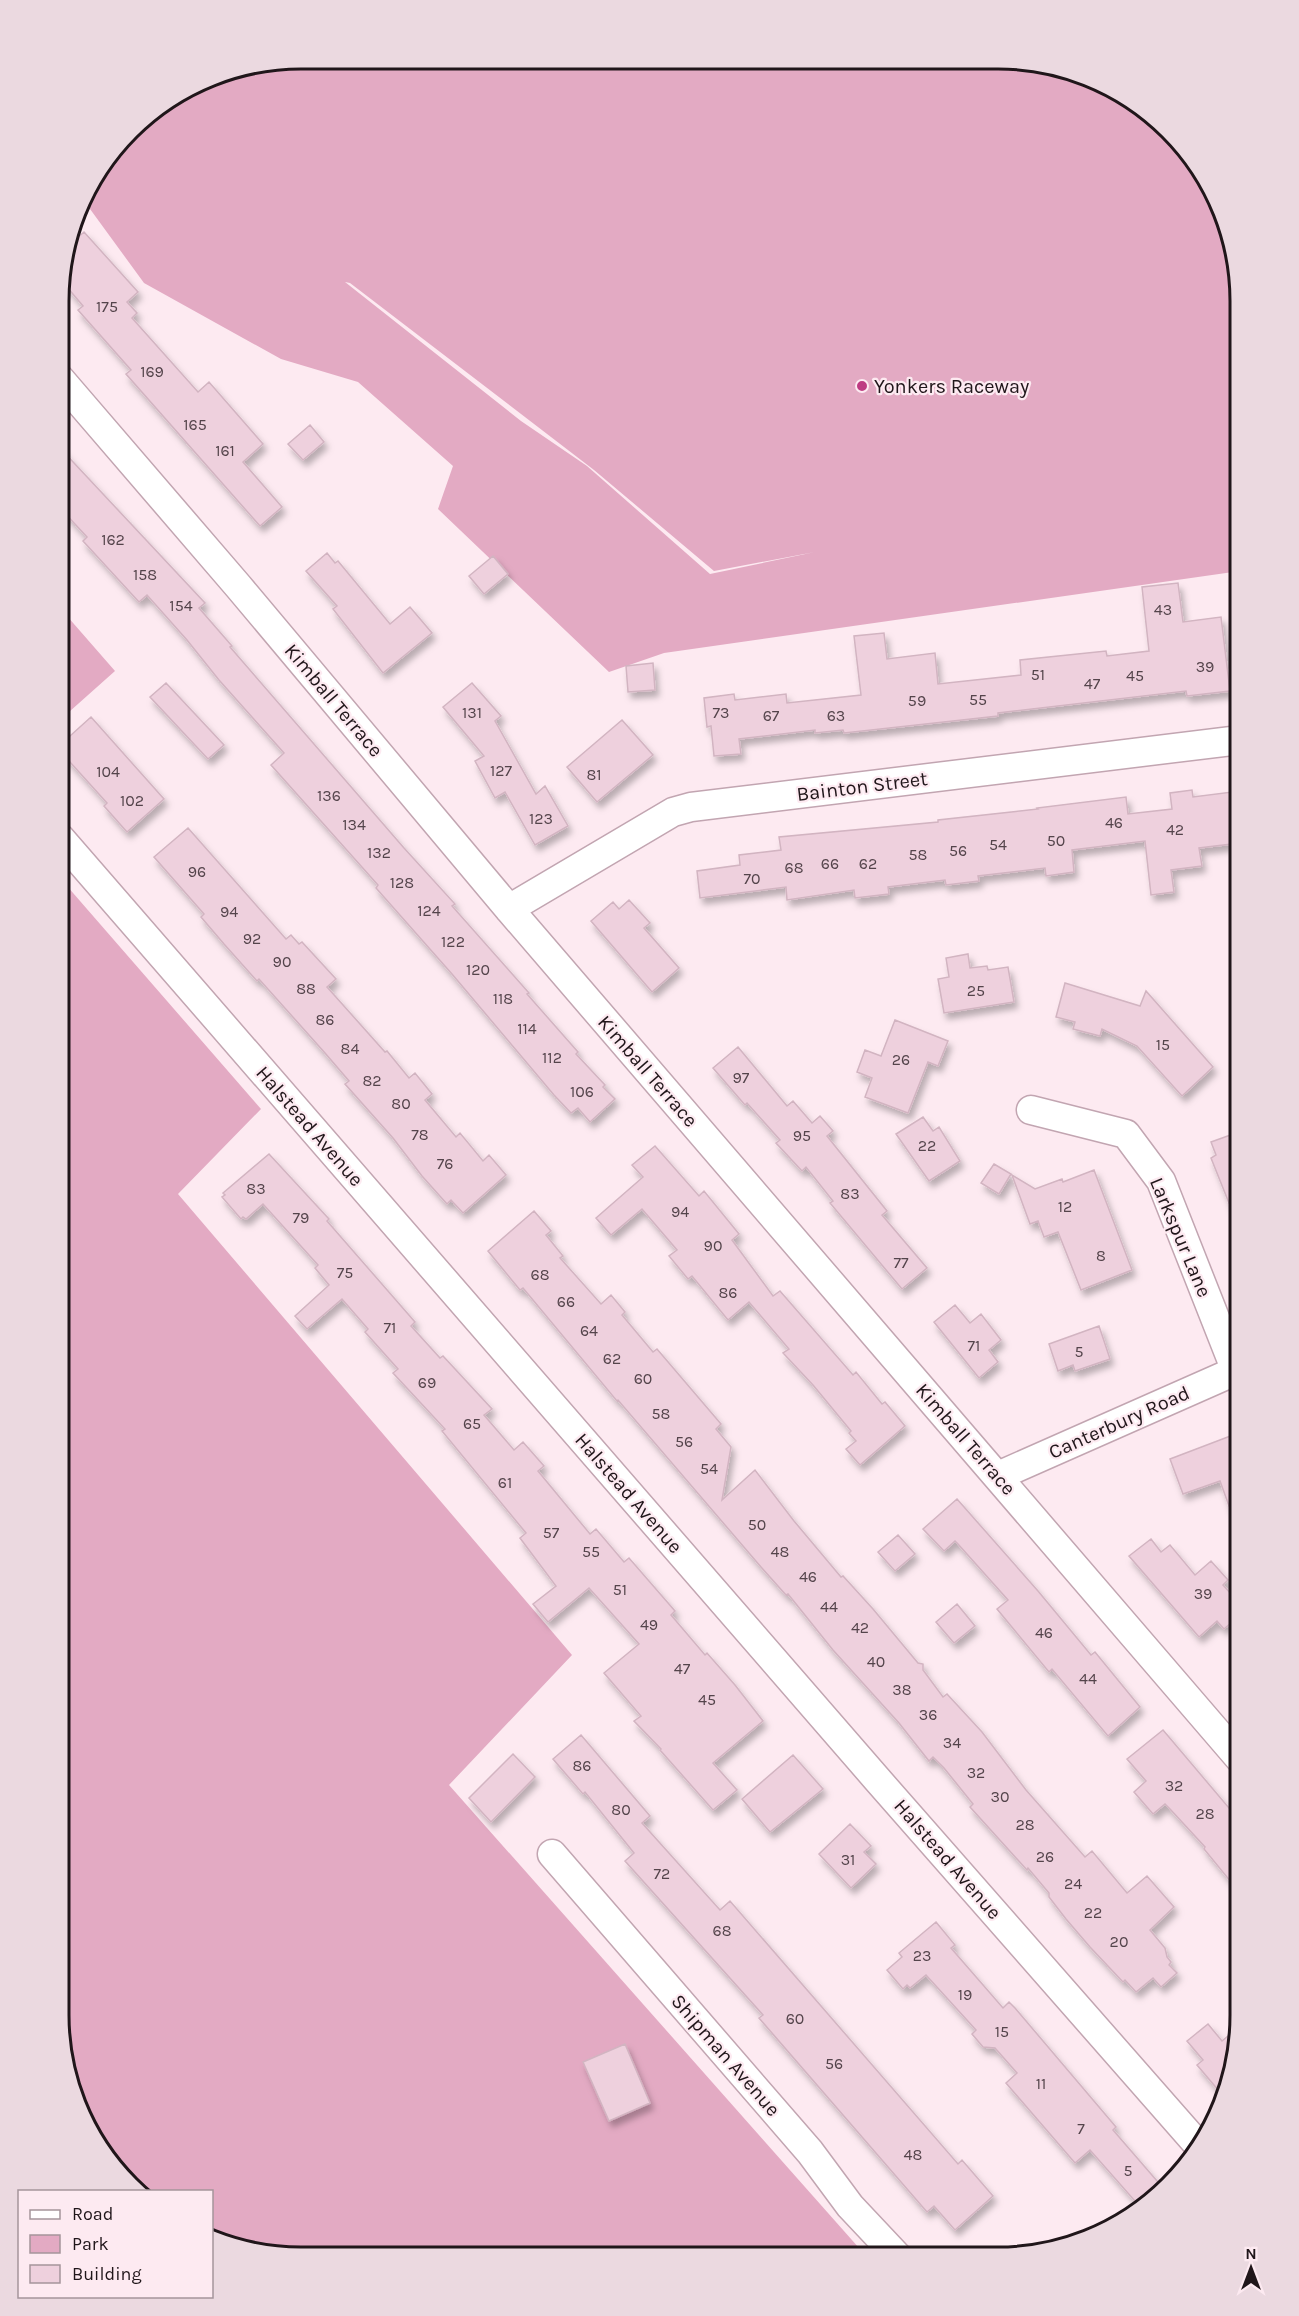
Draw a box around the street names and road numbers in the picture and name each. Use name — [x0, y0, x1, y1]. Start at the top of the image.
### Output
street label: Kimball Terrace — [280, 639, 388, 762]
street label: Bainton Street — [795, 767, 929, 806]
street label: Kimball Terrace — [593, 1011, 702, 1132]
street label: Halstead Avenue — [251, 1062, 368, 1191]
street label: Larkspur Lane — [1145, 1174, 1216, 1301]
street label: Kimball Terrace — [911, 1379, 1020, 1500]
street label: Canterbury Road — [1045, 1381, 1193, 1464]
street label: Halstead Avenue — [570, 1429, 687, 1558]
street label: Halstead Avenue — [889, 1795, 1006, 1924]
street label: Shipman Avenue — [666, 1990, 785, 2121]

